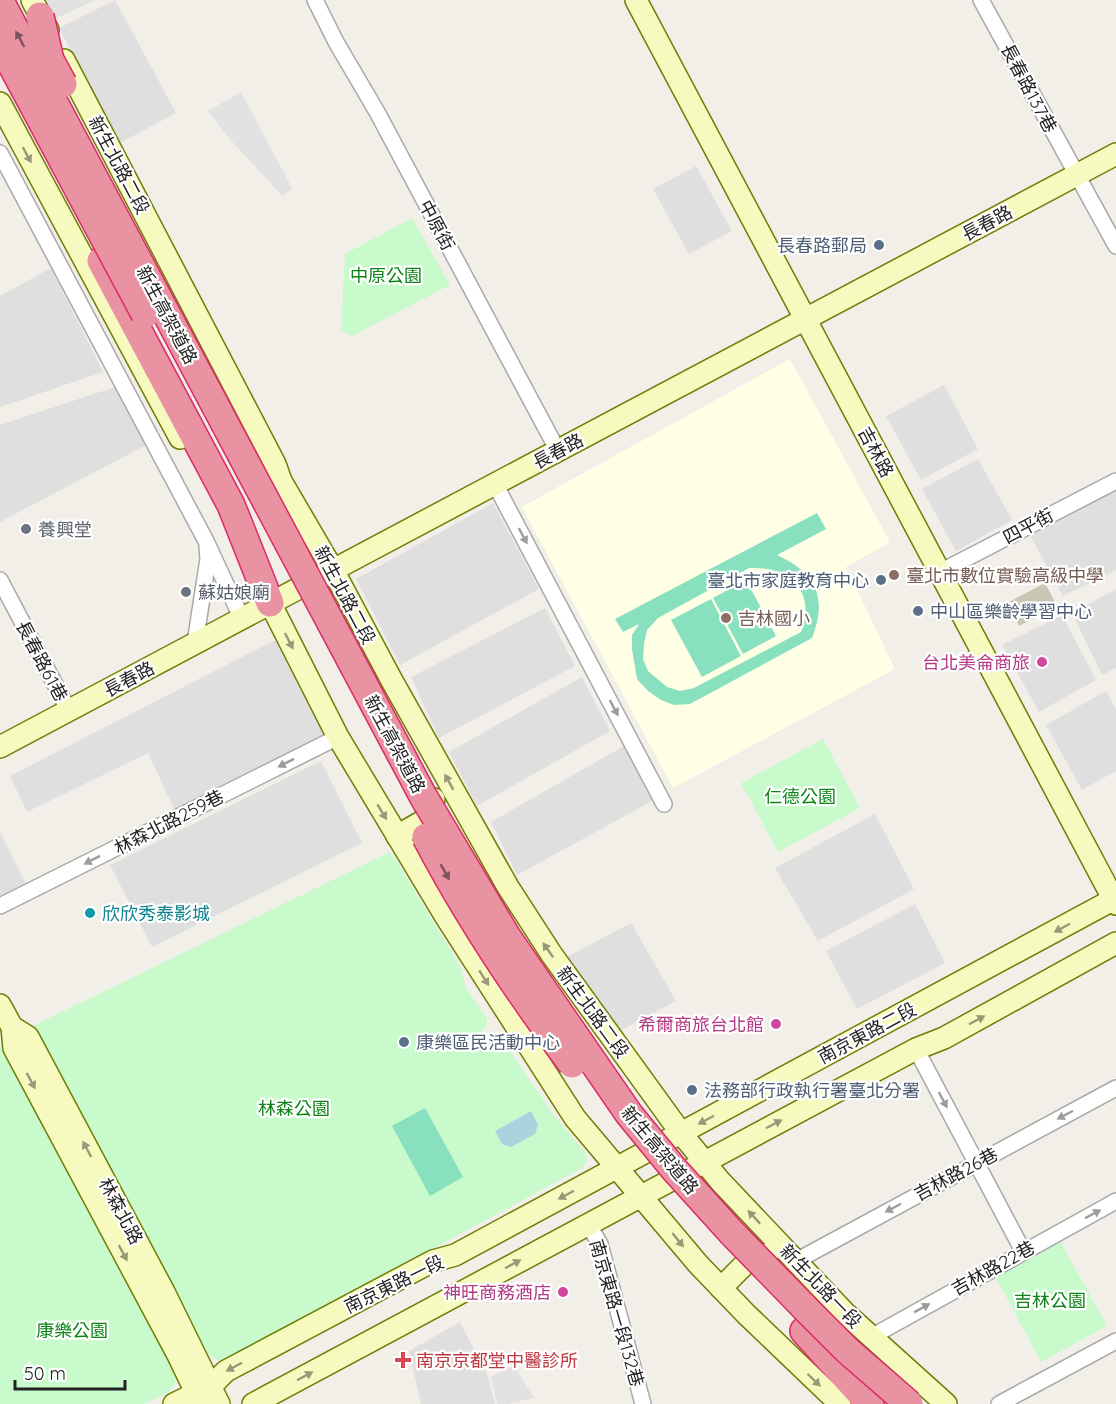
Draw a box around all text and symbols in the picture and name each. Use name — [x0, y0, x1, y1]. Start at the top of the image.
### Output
one-way arrow — [16, 31, 25, 48]
street label: 長春路137巷 — [996, 40, 1062, 136]
street label: 新生北路二段 — [83, 112, 155, 218]
one-way arrow — [22, 147, 32, 164]
street label: 中原街 — [414, 196, 460, 254]
street label: 長春路 — [958, 200, 1016, 246]
place label: 長春路郵局 — [777, 234, 867, 257]
marker: 長春路郵局 — [872, 238, 886, 252]
street label: 新生高架道路 — [131, 262, 203, 368]
park label: 中原公園 — [350, 264, 422, 287]
street label: 吉林路 — [853, 423, 899, 481]
street label: 長春路 — [529, 428, 587, 474]
street label: 四平街 — [999, 503, 1057, 549]
place label: 養興堂 — [38, 518, 92, 541]
marker: 養興堂 — [19, 522, 33, 536]
one-way arrow — [517, 527, 527, 545]
street label: 新生北路二段 — [309, 542, 381, 648]
place label: 臺北市數位實驗高級中學 — [906, 564, 1104, 587]
marker: 臺北市數位實驗高級中學 — [887, 568, 901, 582]
place label: 臺北市家庭教育中心 — [707, 569, 869, 592]
marker: 臺北市家庭教育中心 — [874, 573, 888, 587]
place label: 蘇姑娘廟 — [198, 581, 270, 604]
marker: 蘇姑娘廟 — [179, 585, 193, 599]
place label: 中山區樂齡學習中心 — [930, 600, 1092, 623]
marker: 中山區樂齡學習中心 — [911, 604, 925, 618]
place label: 吉林國小 — [738, 607, 810, 630]
marker: 吉林國小 — [719, 611, 733, 625]
street label: 長春路61巷 — [11, 617, 73, 705]
one-way arrow — [284, 632, 294, 649]
place label: 台北美侖商旅 — [922, 651, 1030, 674]
marker: 台北美侖商旅 — [1035, 655, 1049, 669]
street label: 長春路 — [100, 656, 158, 702]
street label: 新生高架道路 — [359, 691, 431, 797]
one-way arrow — [609, 700, 619, 717]
one-way arrow — [277, 758, 294, 768]
one-way arrow — [444, 774, 454, 791]
street label: 林森北路259巷 — [110, 785, 228, 859]
park label: 仁德公園 — [764, 785, 836, 808]
one-way arrow — [377, 804, 388, 820]
one-way arrow — [84, 855, 101, 865]
one-way arrow — [439, 864, 450, 880]
place label: 欣欣秀泰影城 — [102, 902, 210, 925]
marker: 欣欣秀泰影城 — [83, 906, 97, 920]
one-way arrow — [1053, 923, 1070, 933]
one-way arrow — [543, 942, 554, 958]
street label: 新生北路二段 — [552, 962, 634, 1062]
one-way arrow — [478, 970, 489, 986]
street label: 南京東路二段 — [814, 997, 920, 1069]
place label: 希爾商旅台北館 — [638, 1013, 764, 1036]
one-way arrow — [969, 1015, 986, 1025]
marker: 希爾商旅台北館 — [769, 1017, 783, 1031]
place label: 康樂區民活動中心 — [416, 1031, 560, 1054]
marker: 康樂區民活動中心 — [397, 1035, 411, 1049]
one-way arrow — [26, 1073, 36, 1090]
place label: 法務部行政執行署臺北分署 — [704, 1079, 920, 1102]
marker: 法務部行政執行署臺北分署 — [685, 1083, 699, 1097]
one-way arrow — [938, 1092, 948, 1109]
park label: 林森公園 — [258, 1097, 330, 1120]
street label: 新生高架道路 — [616, 1101, 704, 1199]
one-way arrow — [1056, 1110, 1073, 1120]
one-way arrow — [697, 1115, 714, 1125]
one-way arrow — [766, 1119, 783, 1129]
one-way arrow — [82, 1140, 92, 1157]
street label: 吉林路26巷 — [910, 1142, 1002, 1206]
street label: 林森北路 — [94, 1174, 148, 1248]
one-way arrow — [557, 1190, 574, 1200]
one-way arrow — [884, 1203, 901, 1213]
one-way arrow — [747, 1209, 761, 1224]
one-way arrow — [1085, 1209, 1102, 1219]
one-way arrow — [672, 1232, 685, 1248]
street label: 吉林路22巷 — [947, 1236, 1039, 1300]
street label: 南京東路一段132巷 — [585, 1237, 649, 1389]
street label: 新生北路一段 — [775, 1239, 867, 1333]
one-way arrow — [118, 1245, 128, 1262]
street label: 南京東路一段 — [340, 1250, 448, 1318]
one-way arrow — [505, 1259, 522, 1269]
place label: 神旺商務酒店 — [443, 1281, 551, 1304]
marker: 神旺商務酒店 — [556, 1285, 570, 1299]
park label: 吉林公園 — [1014, 1289, 1086, 1312]
one-way arrow — [914, 1303, 931, 1313]
park label: 康樂公園 — [36, 1319, 108, 1342]
place label: 南京京都堂中醫診所 — [416, 1349, 578, 1372]
marker: 南京京都堂中醫診所 — [394, 1351, 412, 1369]
scale bar — [15, 1353, 124, 1391]
text: 50 m — [24, 1362, 66, 1385]
one-way arrow — [226, 1362, 243, 1372]
one-way arrow — [296, 1371, 313, 1381]
one-way arrow — [807, 1372, 821, 1386]

